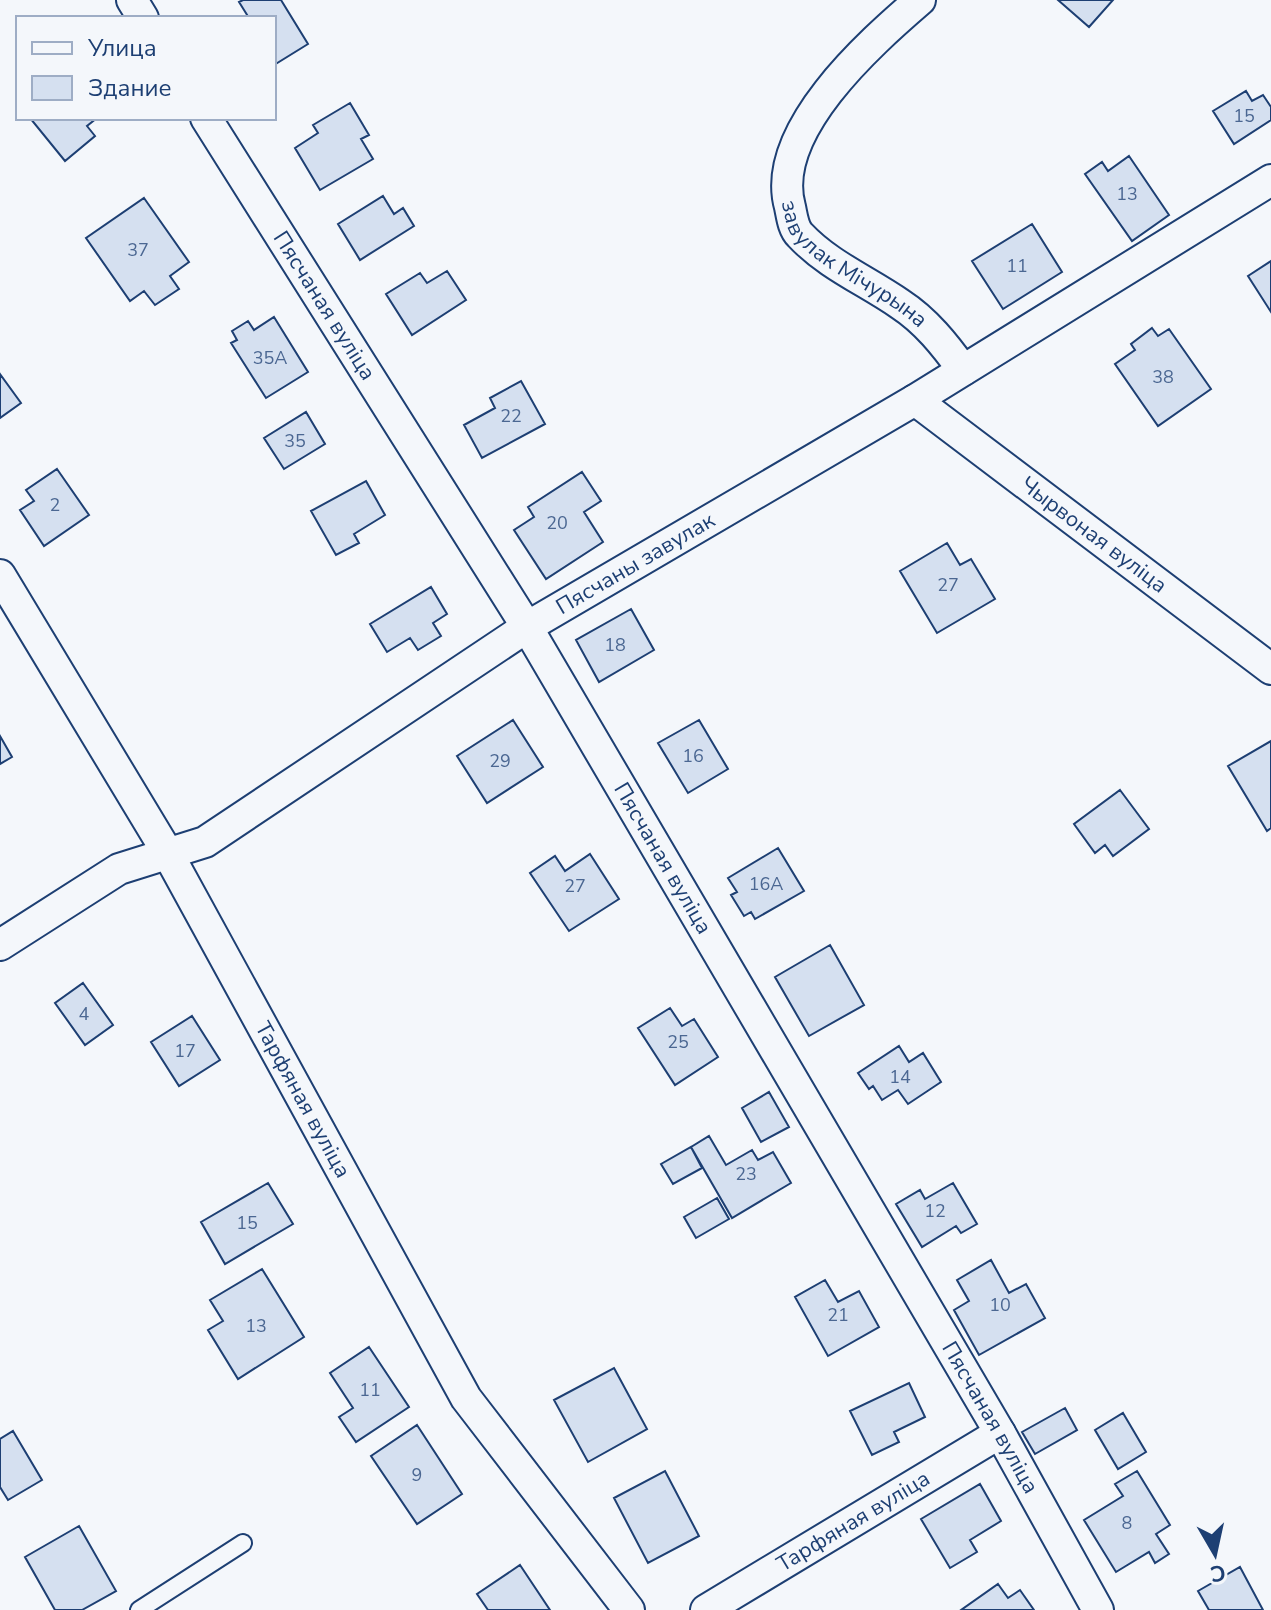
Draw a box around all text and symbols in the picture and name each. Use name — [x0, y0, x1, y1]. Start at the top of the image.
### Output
legend — [16, 16, 276, 120]
text: Улица — [87, 32, 157, 64]
text: Здание — [88, 72, 172, 104]
house number: 15 — [1233, 104, 1255, 128]
house number: 13 — [1116, 182, 1138, 206]
street label: завулак Мічурына — [774, 197, 934, 334]
street label: Пясчаная вуліца — [266, 225, 383, 386]
house number: 37 — [127, 238, 149, 262]
house number: 11 — [1006, 254, 1028, 278]
house number: 35А — [253, 346, 287, 370]
house number: 38 — [1152, 365, 1174, 389]
house number: 22 — [500, 404, 522, 428]
house number: 35 — [284, 429, 306, 453]
street label: Чырвоная вуліца — [1014, 470, 1173, 600]
house number: 2 — [50, 493, 60, 517]
street label: Пясчаны завулак — [550, 505, 721, 622]
house number: 20 — [546, 511, 568, 535]
house number: 27 — [937, 573, 959, 597]
house number: 18 — [604, 633, 626, 657]
house number: 16 — [682, 744, 704, 768]
house number: 29 — [489, 749, 511, 773]
street label: Пясчаная вуліца — [607, 777, 719, 940]
house number: 16А — [749, 872, 783, 896]
house number: 27 — [564, 874, 586, 898]
house number: 4 — [79, 1002, 90, 1026]
street label: Тарфяная вуліца — [248, 1016, 358, 1183]
house number: 25 — [667, 1030, 689, 1054]
house number: 17 — [174, 1039, 196, 1063]
house number: 14 — [889, 1065, 911, 1089]
house number: 23 — [735, 1162, 757, 1186]
house number: 12 — [924, 1199, 946, 1223]
house number: 15 — [236, 1211, 258, 1235]
house number: 10 — [989, 1293, 1011, 1317]
house number: 21 — [827, 1303, 849, 1327]
house number: 13 — [245, 1314, 267, 1338]
street label: Пясчаная вуліца — [934, 1336, 1046, 1499]
house number: 11 — [359, 1378, 381, 1402]
house number: 9 — [412, 1463, 422, 1487]
street label: Тарфяная вуліца — [771, 1464, 936, 1579]
house number: 8 — [1122, 1511, 1132, 1535]
north arrow — [1175, 1514, 1255, 1594]
text: С — [1208, 1557, 1228, 1589]

